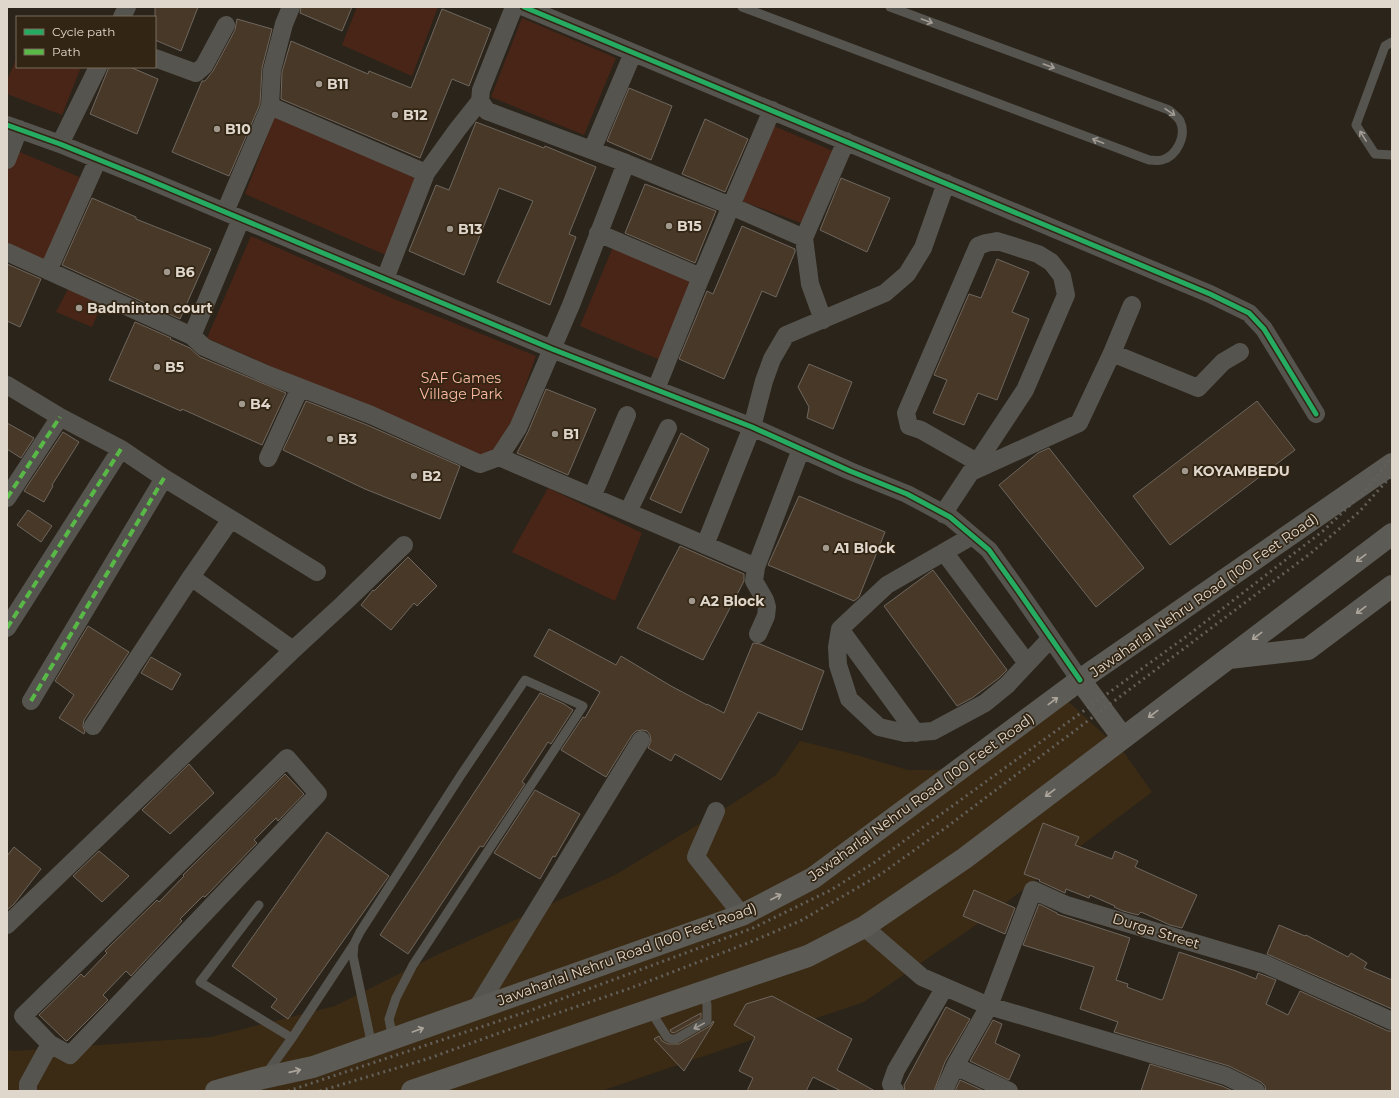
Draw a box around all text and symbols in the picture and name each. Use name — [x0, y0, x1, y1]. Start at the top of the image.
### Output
legend — [16, 16, 156, 68]
one-way arrow — [920, 17, 932, 25]
text: Cycle path — [52, 24, 115, 39]
text: Path — [52, 44, 81, 59]
one-way arrow — [1042, 62, 1054, 70]
place label: B11 — [327, 75, 349, 93]
marker: B11 — [314, 79, 324, 89]
place label: B12 — [403, 106, 427, 124]
one-way arrow — [1164, 108, 1175, 116]
marker: B12 — [390, 110, 400, 120]
place label: B10 — [225, 120, 251, 138]
marker: B10 — [212, 124, 222, 134]
one-way arrow — [1359, 131, 1367, 142]
one-way arrow — [1092, 136, 1104, 144]
place label: B15 — [677, 217, 702, 235]
place label: B13 — [458, 220, 483, 238]
marker: B15 — [664, 221, 674, 231]
marker: B13 — [445, 224, 455, 234]
place label: B6 — [175, 263, 195, 281]
marker: B6 — [162, 267, 172, 277]
place label: Badminton court — [87, 299, 213, 317]
marker: Badminton court — [74, 303, 84, 313]
place label: B5 — [165, 358, 184, 376]
marker: B5 — [152, 362, 162, 372]
park label: SAF Games Village Park — [420, 369, 503, 403]
place label: B4 — [250, 395, 271, 413]
marker: B4 — [237, 399, 247, 409]
place label: B1 — [563, 425, 579, 443]
marker: B1 — [550, 429, 560, 439]
place label: B3 — [338, 430, 357, 448]
marker: B3 — [325, 434, 335, 444]
place label: KOYAMBEDU — [1193, 462, 1290, 480]
marker: KOYAMBEDU — [1180, 466, 1190, 476]
place label: B2 — [422, 467, 441, 485]
marker: B2 — [409, 471, 419, 481]
street label: Jawaharlal Nehru Road (100 Feet Road) — [1086, 509, 1322, 682]
place label: A1 Block — [833, 539, 896, 557]
marker: A1 Block — [821, 543, 831, 553]
one-way arrow — [1355, 553, 1366, 562]
place label: A2 Block — [699, 592, 765, 610]
marker: A2 Block — [687, 596, 697, 606]
one-way arrow — [1355, 605, 1366, 614]
one-way arrow — [1252, 632, 1263, 640]
one-way arrow — [1047, 697, 1058, 705]
street label: Jawaharlal Nehru Road (100 Feet Road) — [804, 709, 1037, 886]
one-way arrow — [1148, 710, 1159, 718]
one-way arrow — [1045, 789, 1056, 797]
one-way arrow — [770, 893, 782, 900]
street label: Jawaharlal Nehru Road (100 Feet Road) — [494, 899, 759, 1010]
street label: Durga Street — [1110, 909, 1202, 953]
one-way arrow — [693, 1023, 705, 1030]
one-way arrow — [411, 1025, 423, 1033]
one-way arrow — [288, 1066, 301, 1074]

